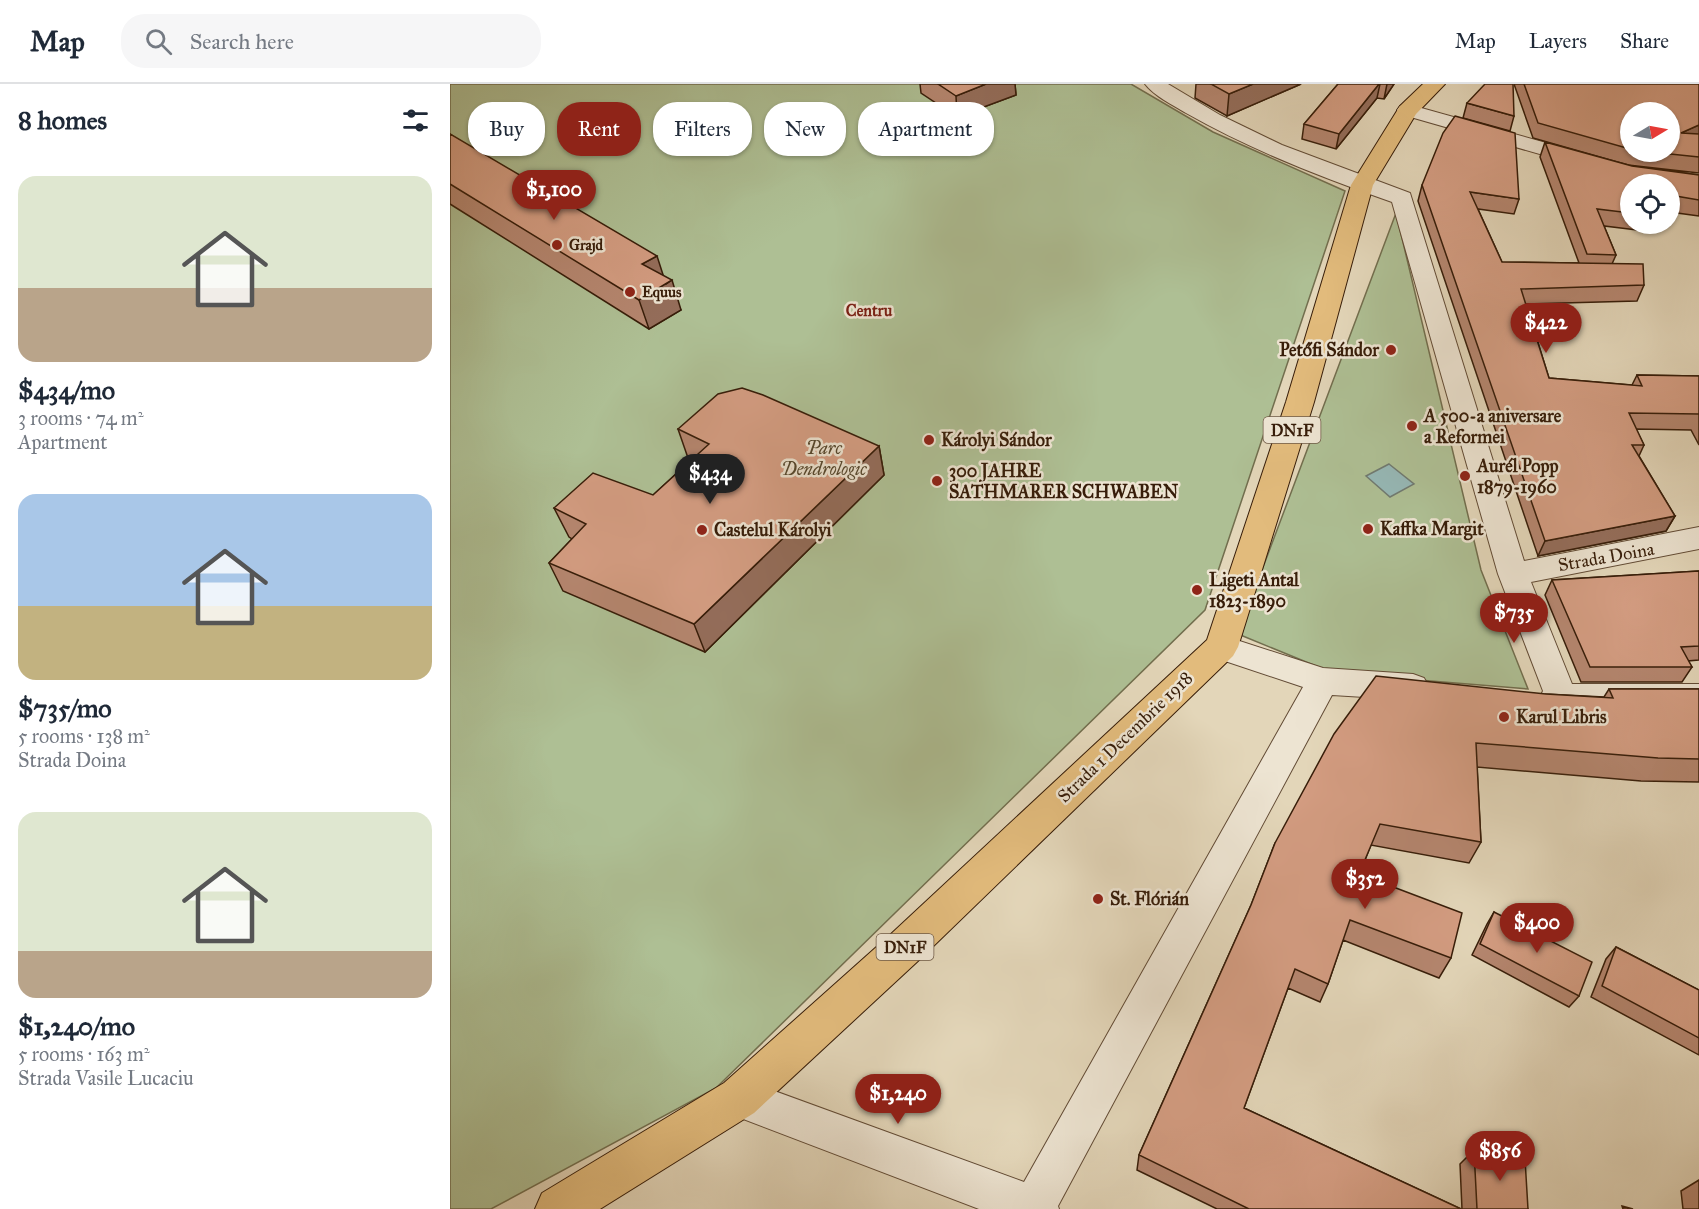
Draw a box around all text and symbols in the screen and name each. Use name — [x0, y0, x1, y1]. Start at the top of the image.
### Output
search box — [121, 14, 541, 68]
text: Map — [30, 24, 85, 59]
icon: search — [142, 25, 175, 58]
text: Search here — [190, 28, 294, 55]
text: Map — [1455, 28, 1496, 54]
text: Layers — [1529, 28, 1587, 54]
text: Share — [1620, 28, 1669, 54]
chip: Buy — [468, 102, 545, 156]
chip: Rent — [557, 102, 641, 156]
chip: Filters — [653, 102, 752, 156]
chip: New — [764, 102, 846, 156]
chip: Apartment — [858, 102, 994, 156]
north arrow — [1620, 102, 1680, 162]
map controls — [1620, 102, 1680, 234]
text: 8 homes — [18, 104, 107, 136]
icon: filters — [399, 104, 432, 137]
pin: $1,100 — [505, 170, 603, 221]
button: locate — [1620, 174, 1680, 234]
text: $1,100 — [526, 177, 582, 201]
icon: home — [171, 215, 279, 323]
place label: Grajd — [569, 236, 604, 255]
marker: Grajd — [550, 238, 564, 252]
place label: Equus — [642, 283, 682, 302]
marker: Equus — [623, 285, 637, 299]
district label: Centru — [846, 301, 893, 320]
pin: $422 — [1510, 303, 1582, 354]
text: $422 — [1525, 310, 1567, 334]
place label: Petőfi Sándor — [1279, 339, 1380, 361]
marker: Petőfi Sándor — [1384, 343, 1398, 357]
text: $434/mo — [18, 374, 115, 406]
place label: A 500-a aniversare a Reformei — [1423, 405, 1562, 448]
text: 3 rooms · 74 m² — [18, 406, 143, 430]
road number: DN1F — [1264, 417, 1320, 443]
marker: A 500-a aniversare a Reformei — [1405, 419, 1419, 433]
place label: Károlyi Sándor — [941, 429, 1053, 452]
text: Apartment — [18, 430, 107, 454]
marker: Károlyi Sándor — [922, 433, 936, 447]
park label: Parc Dendrologic — [781, 437, 867, 480]
pin: $434 — [674, 454, 746, 505]
place label: Aurél Popp 1879-1960 — [1476, 455, 1558, 499]
place label: 300 JAHRE SATHMARER SCHWABEN — [949, 460, 1179, 503]
text: $434 — [689, 461, 731, 485]
marker: Aurél Popp 1879-1960 — [1458, 469, 1472, 483]
marker: 300 JAHRE SATHMARER SCHWABEN — [930, 474, 944, 488]
place label: Kaffka Margit — [1380, 518, 1484, 541]
place label: Castelul Károlyi — [714, 519, 833, 542]
marker: Kaffka Margit — [1361, 522, 1375, 536]
marker: Castelul Károlyi — [695, 523, 709, 537]
icon: home — [171, 533, 279, 641]
street label: Strada Doina — [1556, 538, 1656, 576]
place label: Ligeti Antal 1823-1890 — [1209, 569, 1300, 613]
marker: Ligeti Antal 1823-1890 — [1190, 583, 1204, 597]
pin: $735 — [1478, 593, 1550, 644]
text: $735 — [1494, 600, 1534, 624]
street label: Strada 1 Decembrie 1918 — [1053, 667, 1197, 807]
text: $735/mo — [18, 692, 112, 724]
place label: Karul Libris — [1516, 706, 1607, 728]
marker: Karul Libris — [1497, 710, 1511, 724]
text: 5 rooms · 138 m² — [18, 724, 150, 748]
text: Strada Doina — [18, 748, 126, 772]
icon: home — [171, 851, 279, 959]
pin: $352 — [1329, 859, 1401, 910]
text: $352 — [1345, 866, 1385, 890]
place label: St. Flórián — [1110, 888, 1189, 910]
marker: St. Flórián — [1091, 892, 1105, 906]
pin: $400 — [1501, 903, 1573, 954]
text: $400 — [1514, 910, 1560, 934]
road number: DN1F — [876, 934, 934, 960]
text: $1,240/mo — [18, 1010, 135, 1042]
text: 5 rooms · 163 m² — [18, 1042, 150, 1066]
text: Strada Vasile Lucaciu — [18, 1066, 194, 1090]
pin: $1,240 — [849, 1074, 947, 1125]
text: $1,240 — [869, 1081, 927, 1105]
pin: $856 — [1464, 1131, 1536, 1182]
text: $856 — [1479, 1138, 1521, 1162]

